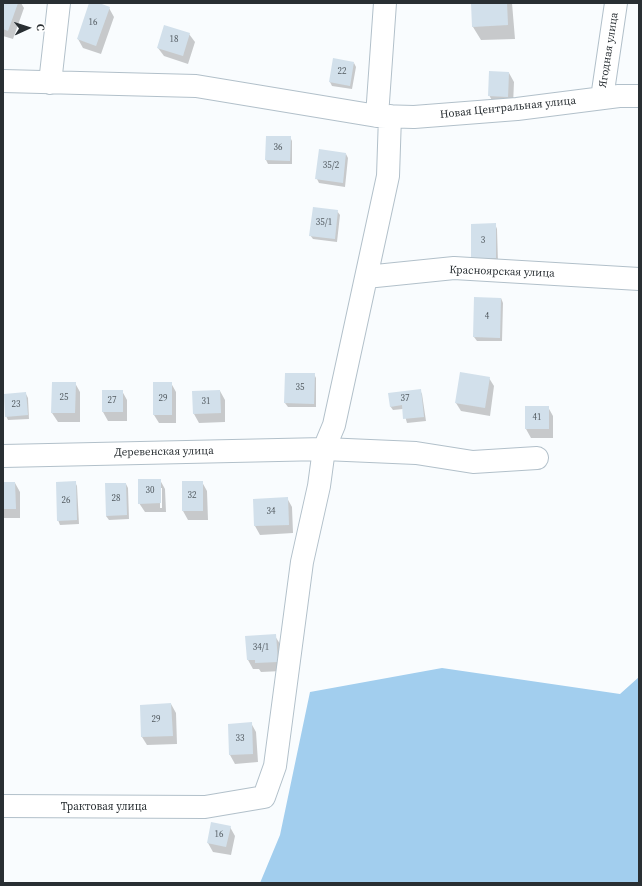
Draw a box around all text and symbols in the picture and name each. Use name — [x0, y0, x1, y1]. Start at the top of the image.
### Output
north arrow — [8, 8, 48, 48]
street label: Ягодная улица — [597, 11, 621, 89]
house number: 16 — [89, 18, 97, 28]
text: С — [33, 24, 48, 31]
house number: 18 — [170, 35, 178, 45]
house number: 22 — [338, 67, 346, 77]
street label: Новая Центральная улица — [439, 94, 577, 122]
house number: 36 — [274, 143, 282, 153]
house number: 35/2 — [323, 161, 339, 171]
house number: 35/1 — [316, 218, 332, 228]
house number: 3 — [481, 236, 485, 246]
street label: Красноярская улица — [449, 264, 555, 280]
house number: 4 — [485, 312, 489, 322]
house number: 35 — [296, 383, 304, 393]
house number: 25 — [60, 393, 68, 403]
house number: 29 — [159, 394, 167, 404]
house number: 37 — [401, 394, 409, 404]
house number: 27 — [108, 396, 116, 406]
house number: 31 — [202, 397, 210, 407]
house number: 23 — [12, 400, 20, 410]
house number: 41 — [533, 413, 541, 423]
street label: Деревенская улица — [114, 445, 214, 459]
house number: 30 — [146, 486, 154, 496]
house number: 32 — [188, 491, 196, 501]
house number: 28 — [112, 494, 120, 504]
house number: 26 — [62, 496, 70, 506]
house number: 34 — [267, 507, 275, 517]
house number: 34/1 — [253, 643, 269, 653]
house number: 29 — [152, 715, 160, 725]
house number: 33 — [236, 734, 244, 744]
street label: Трактовая улица — [61, 800, 147, 814]
house number: 16 — [215, 830, 223, 840]

